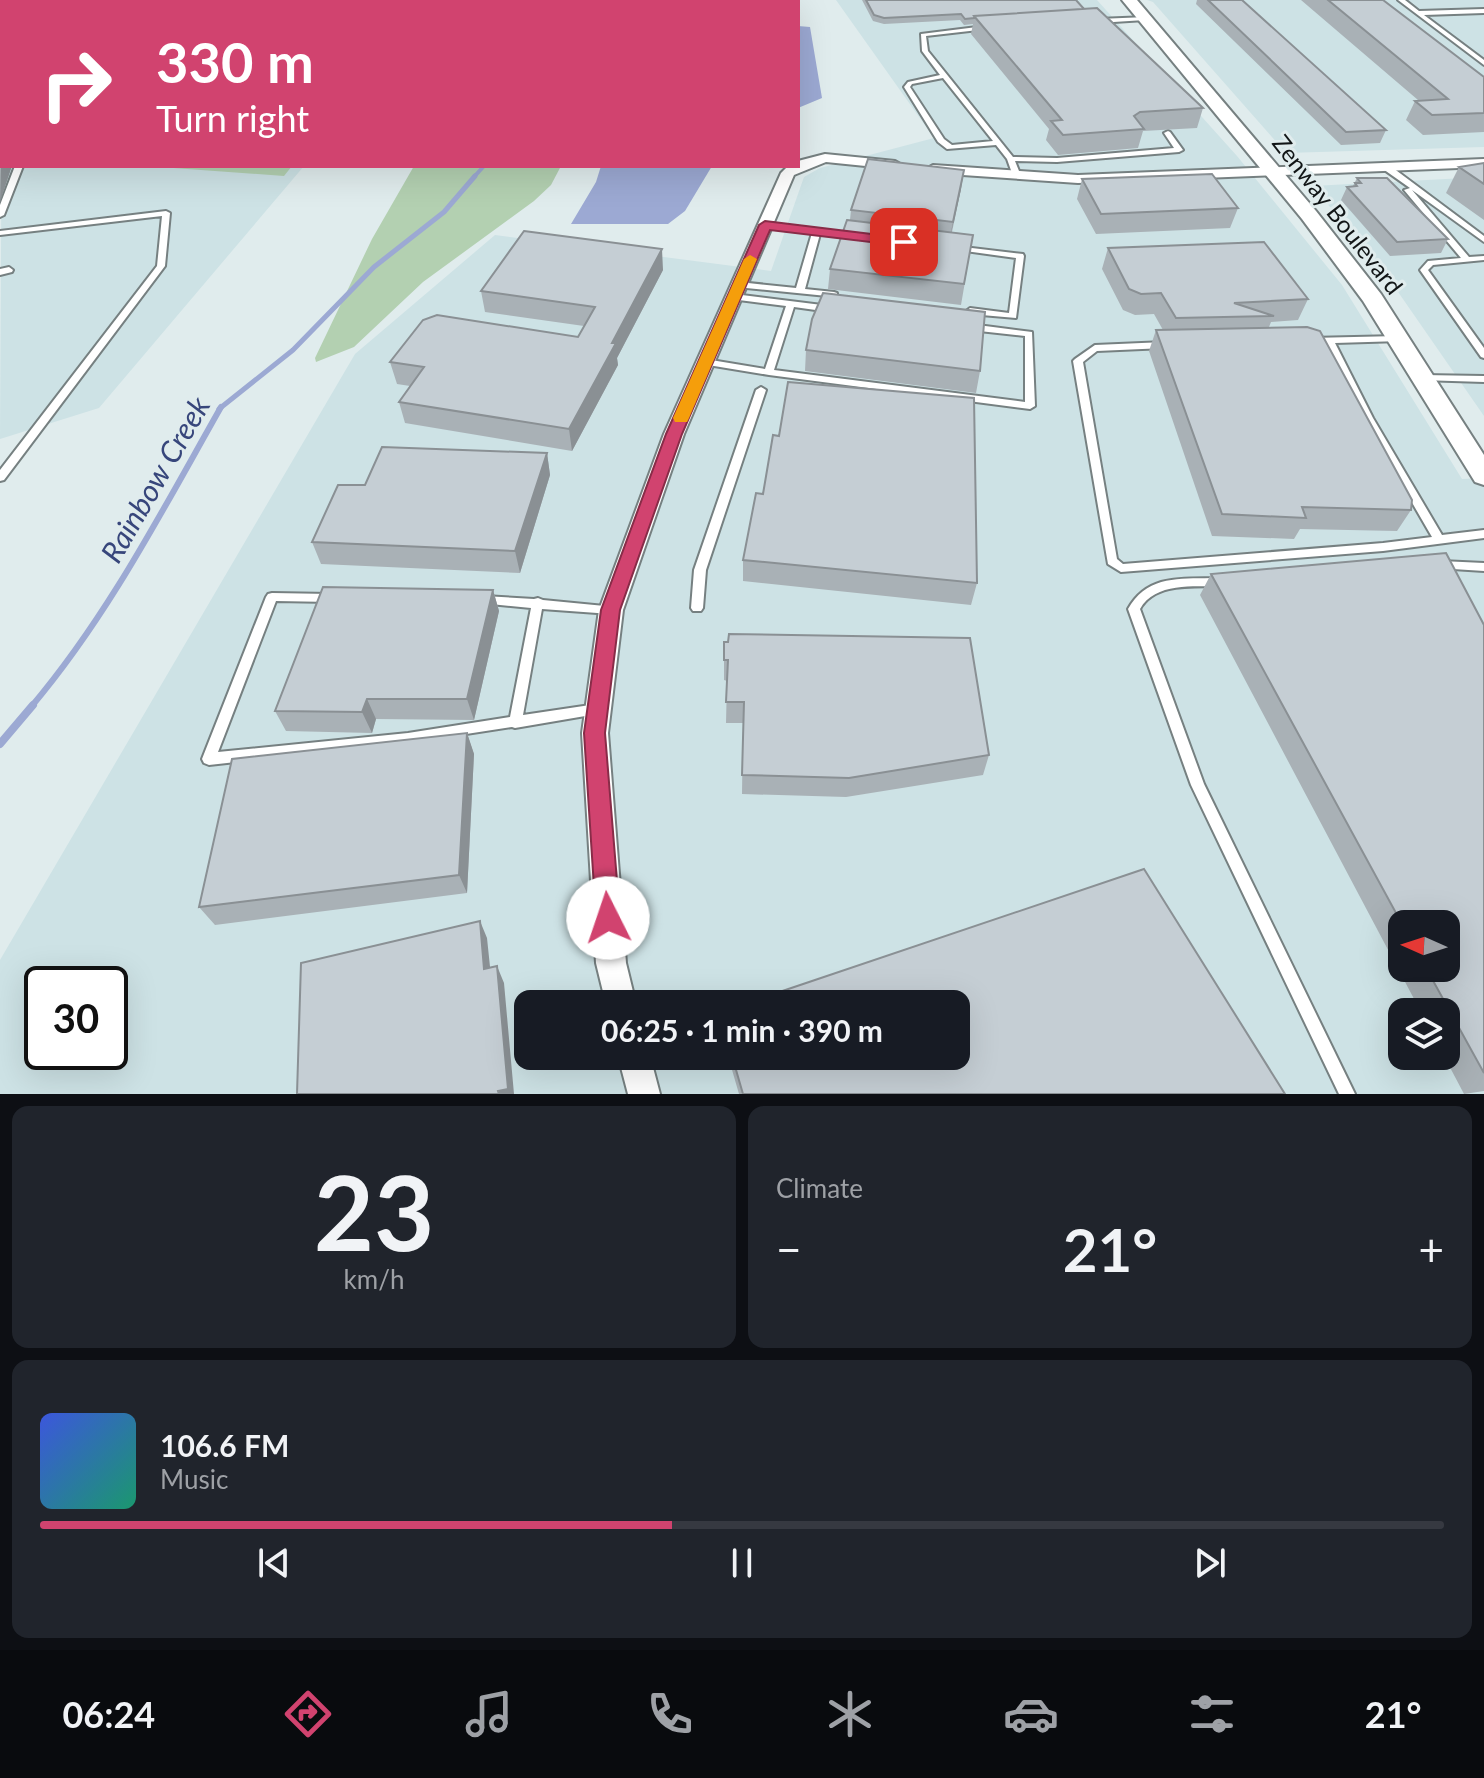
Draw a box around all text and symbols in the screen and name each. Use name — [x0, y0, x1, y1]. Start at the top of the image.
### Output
text: 330 m — [156, 28, 314, 95]
icon: right — [24, 32, 128, 136]
text: Turn right — [156, 96, 309, 140]
street label: Zenway Boulevard — [1267, 129, 1409, 300]
pin — [870, 208, 938, 276]
icon: arrive — [882, 220, 926, 264]
water label: Rainbow Creek — [92, 389, 217, 568]
position arrow — [566, 876, 650, 960]
north arrow — [1388, 910, 1460, 982]
map controls — [1388, 910, 1460, 1070]
speed limit sign: 30 — [24, 966, 128, 1070]
button: layers — [1388, 998, 1460, 1070]
text: 06:25 · 1 min · 390 m — [601, 1012, 883, 1048]
text: 23 — [314, 1148, 434, 1273]
text: Climate — [776, 1172, 863, 1204]
text: 21° — [1063, 1213, 1157, 1285]
text: − — [776, 1223, 802, 1275]
text: + — [1418, 1223, 1444, 1275]
text: km/h — [344, 1263, 404, 1295]
text: 106.6 FM — [160, 1427, 289, 1463]
text: Music — [160, 1463, 228, 1495]
icon: previous — [252, 1541, 296, 1585]
icon: pause — [720, 1541, 764, 1585]
icon: next — [1188, 1541, 1232, 1585]
icon: directions — [280, 1686, 336, 1742]
icon: music — [461, 1686, 517, 1742]
icon: phone — [642, 1686, 698, 1742]
icon: climate — [822, 1686, 878, 1742]
icon: car — [1003, 1686, 1059, 1742]
icon: filters — [1184, 1686, 1240, 1742]
text: 06:24 — [62, 1692, 155, 1736]
text: 21° — [1365, 1692, 1421, 1736]

